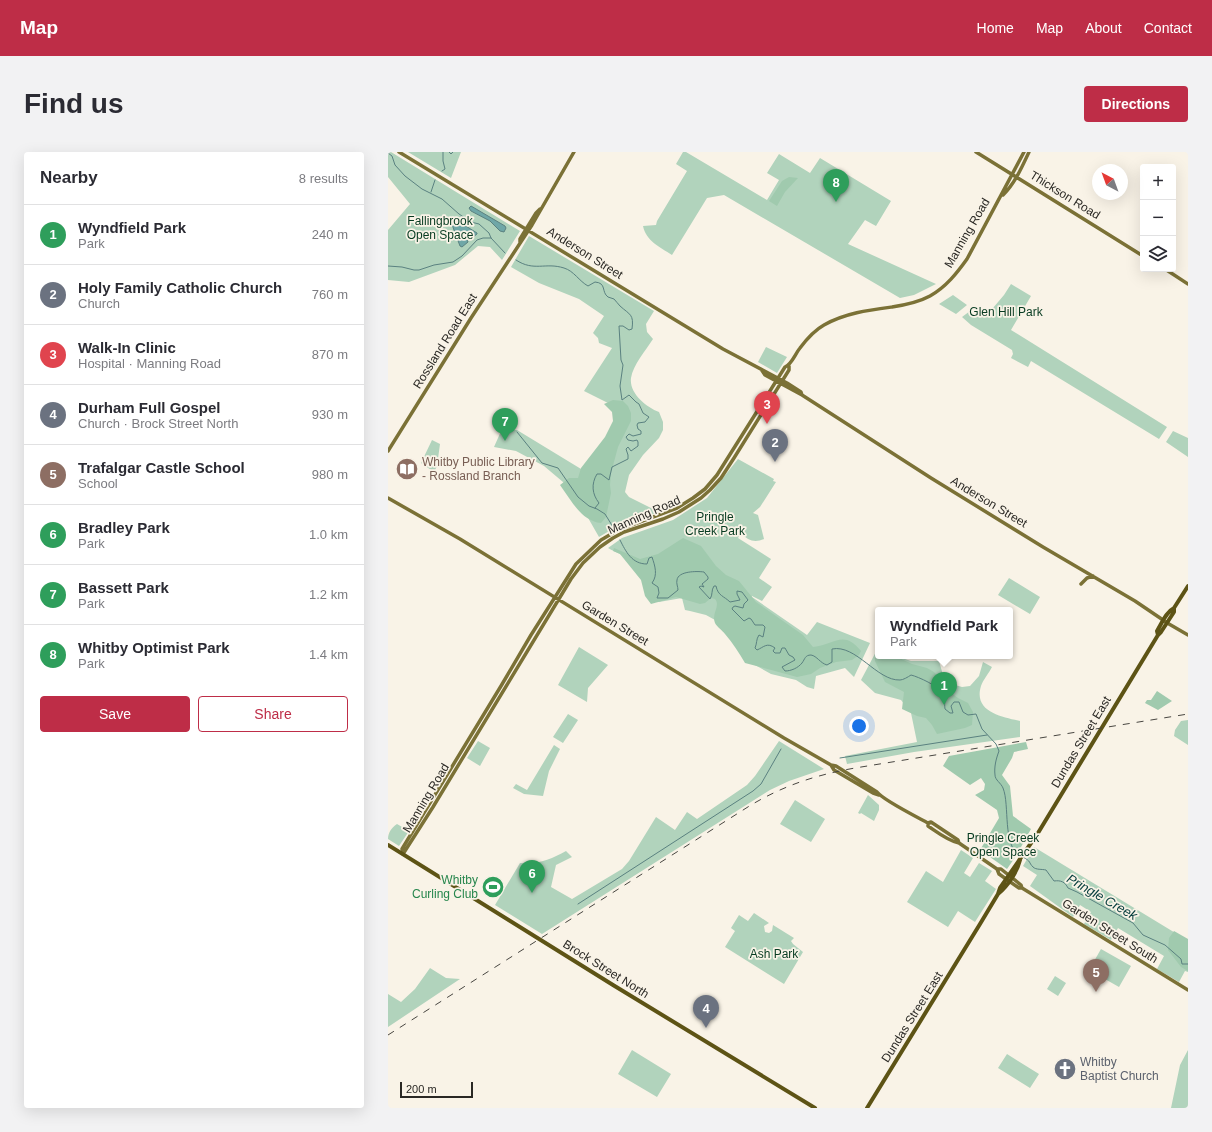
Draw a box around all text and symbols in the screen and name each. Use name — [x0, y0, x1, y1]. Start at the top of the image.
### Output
text: Map — [20, 17, 58, 38]
text: Home — [977, 20, 1014, 36]
text: Map — [1036, 20, 1063, 36]
text: About — [1085, 20, 1122, 36]
text: Contact — [1144, 20, 1192, 36]
button: Directions — [1084, 86, 1188, 122]
text: Find us — [24, 88, 124, 119]
north arrow — [1092, 164, 1128, 200]
map controls — [1140, 164, 1176, 272]
button: + — [1140, 164, 1176, 200]
text: Nearby — [40, 168, 98, 187]
street label: Thickson Road — [1027, 168, 1103, 222]
pin: 8 — [823, 169, 849, 202]
text: 8 results — [299, 171, 348, 186]
street label: Manning Road — [941, 196, 993, 270]
button: − — [1140, 200, 1176, 236]
park label: Fallingbrook Open Space — [407, 214, 474, 242]
text: Wyndfield Park — [78, 219, 186, 236]
street label: Anderson Street — [545, 224, 626, 282]
text: 1 — [49, 227, 57, 242]
text: 240 m — [312, 227, 348, 242]
text: Park — [78, 236, 105, 251]
button: layers — [1140, 236, 1176, 272]
text: Holy Family Catholic Church — [78, 279, 282, 296]
text: 2 — [49, 287, 57, 302]
text: 760 m — [312, 287, 348, 302]
street label: Rossland Road East — [410, 290, 480, 391]
text: Church — [78, 296, 120, 311]
park label: Glen Hill Park — [969, 305, 1044, 319]
text: Walk-In Clinic — [78, 339, 176, 356]
text: 3 — [49, 347, 57, 362]
text: 870 m — [312, 347, 348, 362]
text: Hospital · Manning Road — [78, 356, 221, 371]
pin: 3 — [754, 391, 780, 424]
text: Durham Full Gospel — [78, 399, 221, 416]
text: 4 — [49, 407, 57, 422]
text: 930 m — [312, 407, 348, 422]
pin: 7 — [492, 408, 518, 441]
text: Church · Brock Street North — [78, 416, 238, 431]
pin: 2 — [762, 429, 788, 462]
place label: Whitby Public Library - Rossland Branch — [422, 455, 535, 483]
library icon: Whitby Public Library - Rossland Branch — [394, 456, 420, 482]
text: Trafalgar Castle School — [78, 459, 245, 476]
text: 5 — [49, 467, 57, 482]
text: 980 m — [312, 467, 348, 482]
street label: Anderson Street — [948, 474, 1030, 531]
text: School — [78, 476, 118, 491]
street label: Manning Road — [605, 493, 683, 537]
park label: Pringle Creek Park — [685, 510, 746, 538]
text: Bradley Park — [78, 519, 170, 536]
text: 6 — [49, 527, 57, 542]
text: 1.0 km — [309, 527, 348, 542]
text: Park — [78, 536, 105, 551]
text: Bassett Park — [78, 579, 169, 596]
text: 7 — [49, 587, 57, 602]
text: 1.2 km — [309, 587, 348, 602]
text: Park — [78, 596, 105, 611]
street label: Garden Street — [579, 598, 651, 649]
popup — [875, 607, 1013, 659]
text: Wyndfield Park — [890, 617, 998, 634]
text: Park — [890, 634, 917, 649]
text: Whitby Optimist Park — [78, 639, 230, 656]
text: 8 — [49, 647, 57, 662]
text: 1.4 km — [309, 647, 348, 662]
text: Park — [78, 656, 105, 671]
pin: 1 — [931, 672, 957, 705]
street label: Dundas Street East — [1048, 693, 1114, 790]
button: Save — [40, 696, 190, 732]
button: Share — [198, 696, 348, 732]
your location — [849, 716, 869, 736]
street label: Manning Road — [400, 761, 452, 835]
park label: Pringle Creek Open Space — [967, 831, 1040, 859]
pin: 6 — [519, 860, 545, 893]
water label: Pringle Creek — [1064, 871, 1141, 924]
place label: Whitby Curling Club — [412, 873, 478, 901]
sports icon: Whitby Curling Club — [480, 874, 506, 900]
street label: Garden Street South — [1060, 896, 1160, 966]
street label: Brock Street North — [560, 937, 652, 1001]
park label: Ash Park — [750, 947, 799, 961]
pin: 5 — [1083, 959, 1109, 992]
street label: Dundas Street East — [878, 969, 946, 1065]
pin: 4 — [693, 995, 719, 1028]
place label: Whitby Baptist Church — [1080, 1055, 1159, 1083]
church icon: Whitby Baptist Church — [1052, 1056, 1078, 1082]
scale bar — [400, 1080, 473, 1099]
text: 200 m — [406, 1083, 437, 1095]

